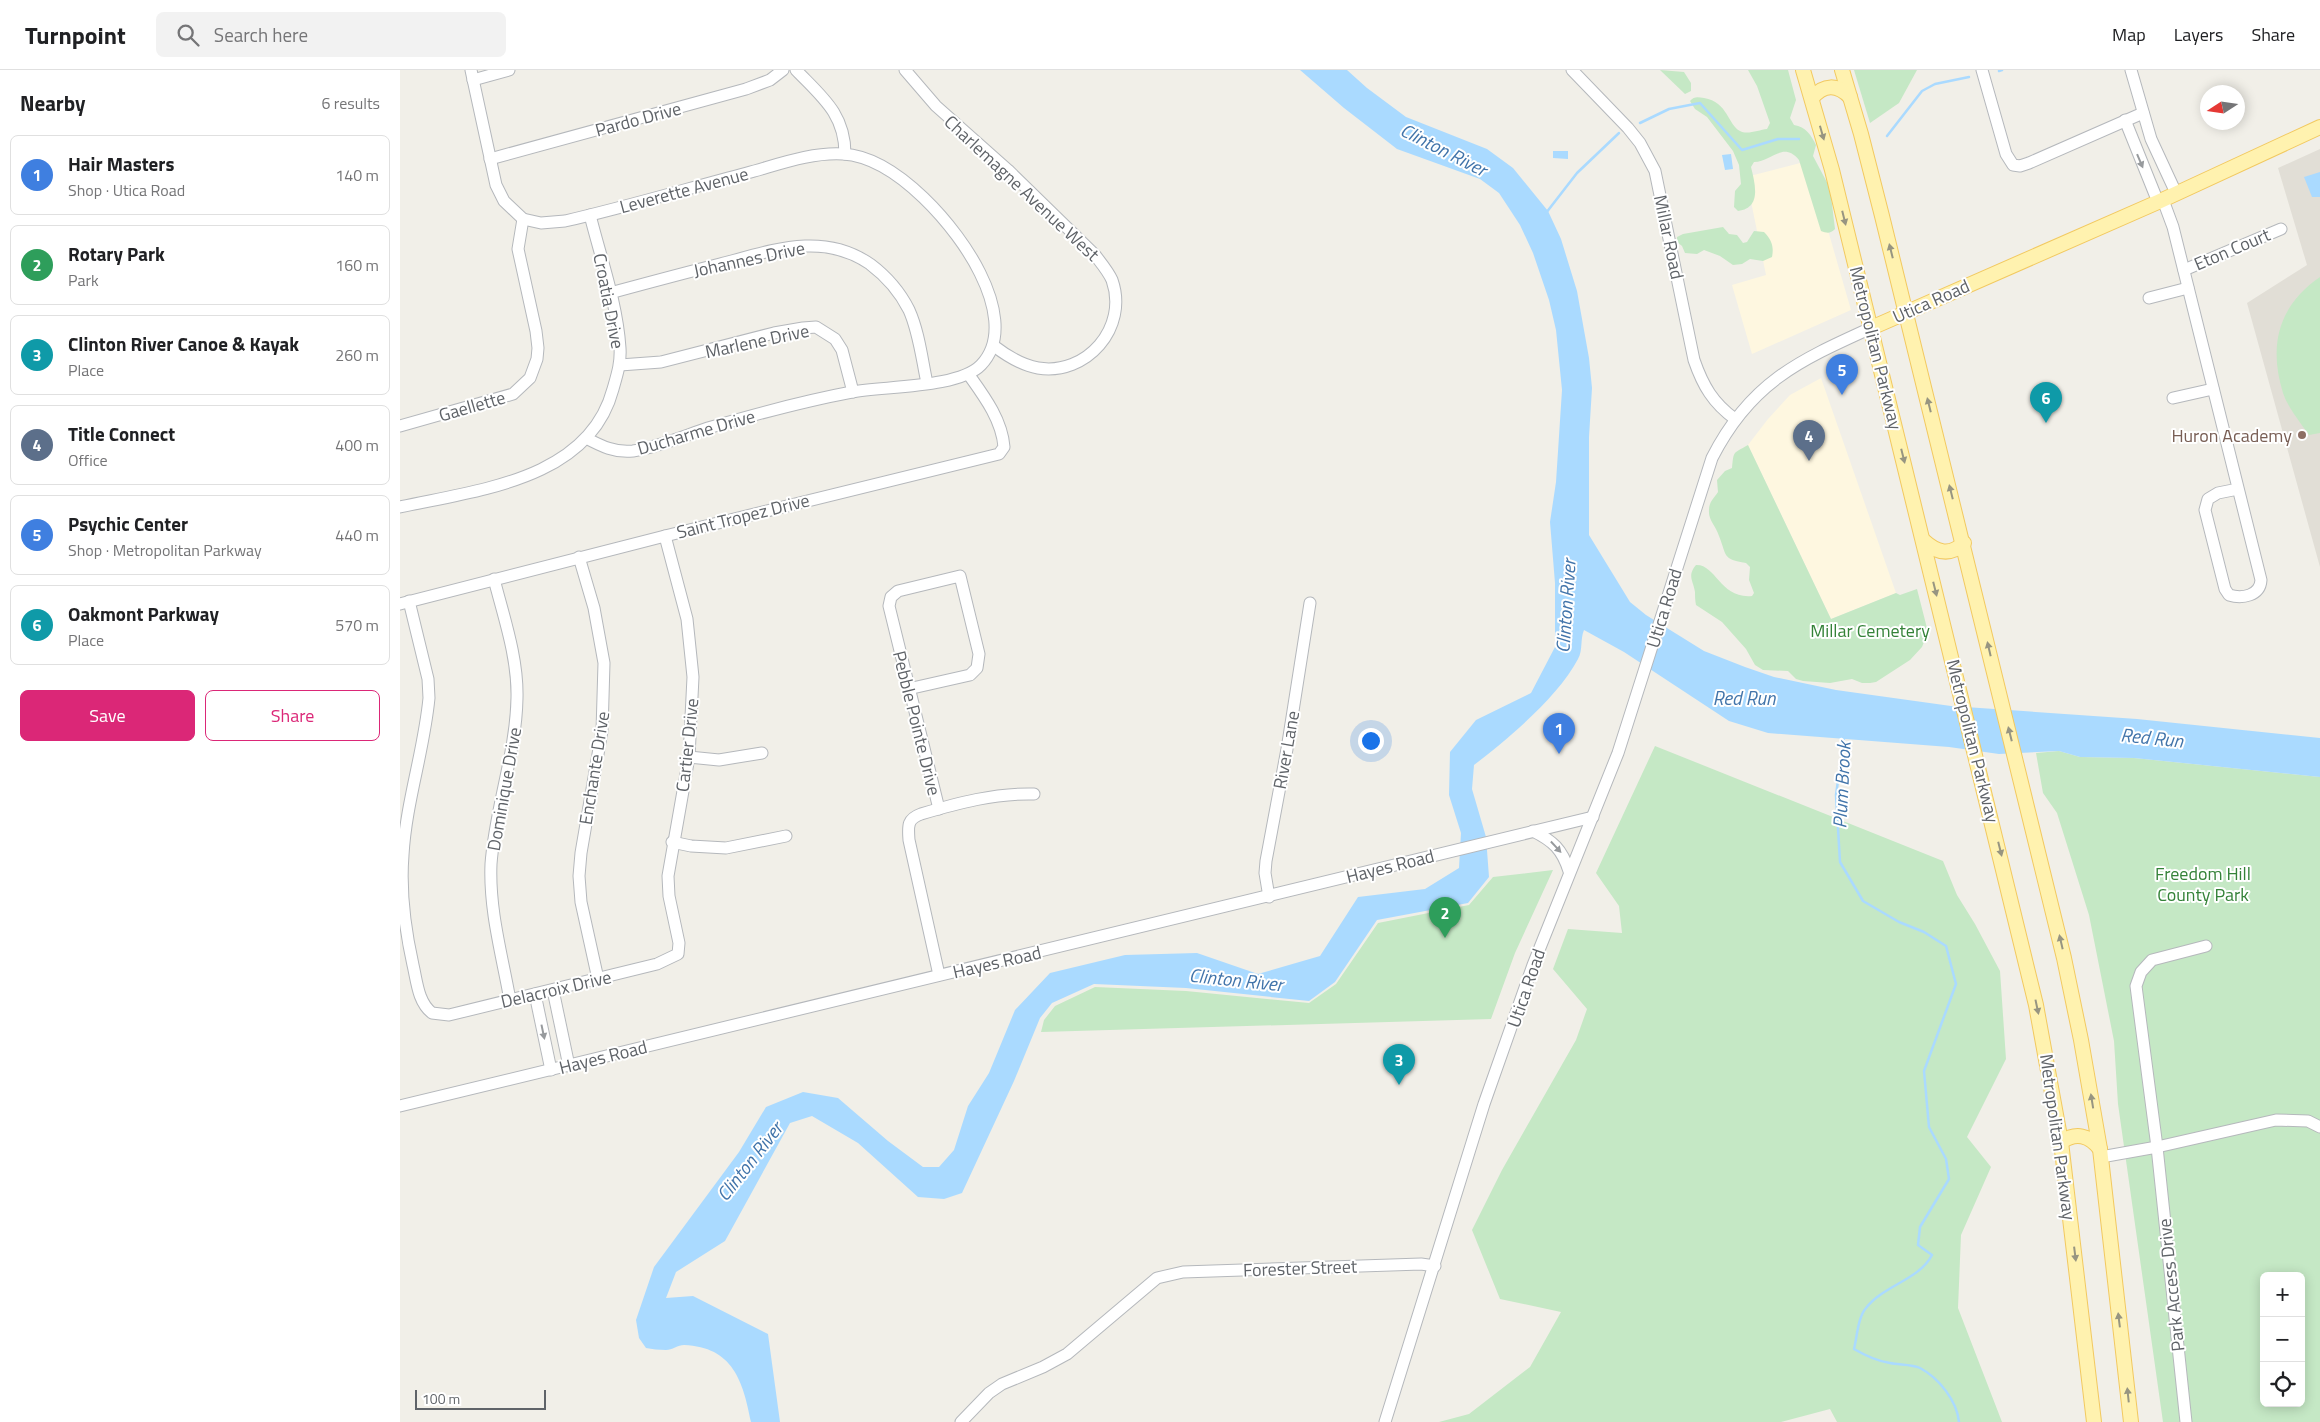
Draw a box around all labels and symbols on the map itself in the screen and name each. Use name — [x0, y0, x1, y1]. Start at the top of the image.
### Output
north arrow — [2200, 85, 2245, 130]
street label: Pardo Drive — [592, 95, 684, 143]
street label: Charlemagne Avenue West — [938, 109, 1106, 268]
water label: Clinton River — [1396, 115, 1494, 184]
one-way arrow — [1819, 126, 1827, 141]
one-way arrow — [2137, 154, 2145, 168]
street label: Leverette Avenue — [617, 160, 751, 220]
street label: Millar Road — [1647, 192, 1691, 282]
one-way arrow — [1840, 210, 1848, 225]
street label: Eton Court — [2190, 221, 2275, 277]
street label: Johannes Drive — [691, 234, 807, 284]
one-way arrow — [1887, 244, 1895, 259]
street label: Croatia Drive — [587, 251, 631, 351]
street label: Metropolitan Parkway — [1843, 263, 1909, 433]
street label: Utica Road — [1888, 272, 1974, 330]
street label: Marlene Drive — [702, 317, 812, 365]
pin: 5 — [1826, 354, 1858, 395]
pin: 6 — [2030, 382, 2062, 423]
street label: Gaellette — [435, 384, 509, 428]
one-way arrow — [1925, 398, 1933, 413]
street label: Ducharme Drive — [634, 402, 758, 462]
pin: 4 — [1793, 420, 1825, 461]
place label: Huron Academy — [2171, 422, 2292, 449]
marker: Huron Academy — [2296, 429, 2308, 441]
one-way arrow — [1899, 448, 1907, 463]
one-way arrow — [1947, 484, 1955, 499]
street label: Saint Tropez Drive — [674, 486, 812, 546]
water label: Clinton River — [1547, 556, 1583, 654]
street label: Utica Road — [1639, 565, 1689, 651]
one-way arrow — [1932, 581, 1940, 596]
park label: Millar Cemetery — [1810, 617, 1930, 644]
one-way arrow — [1985, 642, 1993, 657]
street label: Pebble Pointe Drive — [886, 648, 948, 798]
street label: Metropolitan Parkway — [1940, 656, 2006, 826]
water label: Red Run — [1713, 683, 1776, 712]
street label: Cartier Drive — [669, 697, 705, 793]
street label: Enchante Drive — [572, 709, 616, 827]
street label: River Lane — [1266, 709, 1306, 791]
pin: 1 — [1543, 713, 1575, 754]
water label: Red Run — [2119, 719, 2185, 755]
street label: Dominique Drive — [480, 725, 528, 853]
one-way arrow — [2005, 726, 2013, 741]
your location — [1358, 728, 1384, 754]
water label: Plum Brook — [1824, 738, 1858, 829]
one-way arrow — [1550, 840, 1562, 852]
one-way arrow — [1996, 841, 2004, 856]
street label: Hayes Road — [1343, 842, 1437, 890]
park label: Freedom Hill County Park — [2155, 860, 2251, 908]
pin: 2 — [1429, 897, 1461, 938]
one-way arrow — [2057, 934, 2065, 949]
street label: Hayes Road — [950, 939, 1044, 985]
street label: Utica Road — [1500, 945, 1552, 1031]
water label: Clinton River — [1188, 960, 1286, 999]
street label: Delacroix Drive — [498, 963, 614, 1015]
one-way arrow — [2033, 999, 2041, 1014]
one-way arrow — [539, 1024, 547, 1040]
street label: Hayes Road — [556, 1033, 650, 1081]
pin: 3 — [1383, 1044, 1415, 1085]
street label: Metropolitan Parkway — [2033, 1052, 2083, 1222]
one-way arrow — [2088, 1093, 2096, 1109]
water label: Clinton River — [709, 1114, 791, 1207]
street label: Park Access Drive — [2151, 1217, 2191, 1353]
one-way arrow — [2071, 1246, 2079, 1262]
street label: Forester Street — [1242, 1252, 1358, 1283]
one-way arrow — [2115, 1312, 2123, 1328]
scale bar — [415, 1387, 546, 1410]
one-way arrow — [2124, 1387, 2132, 1403]

